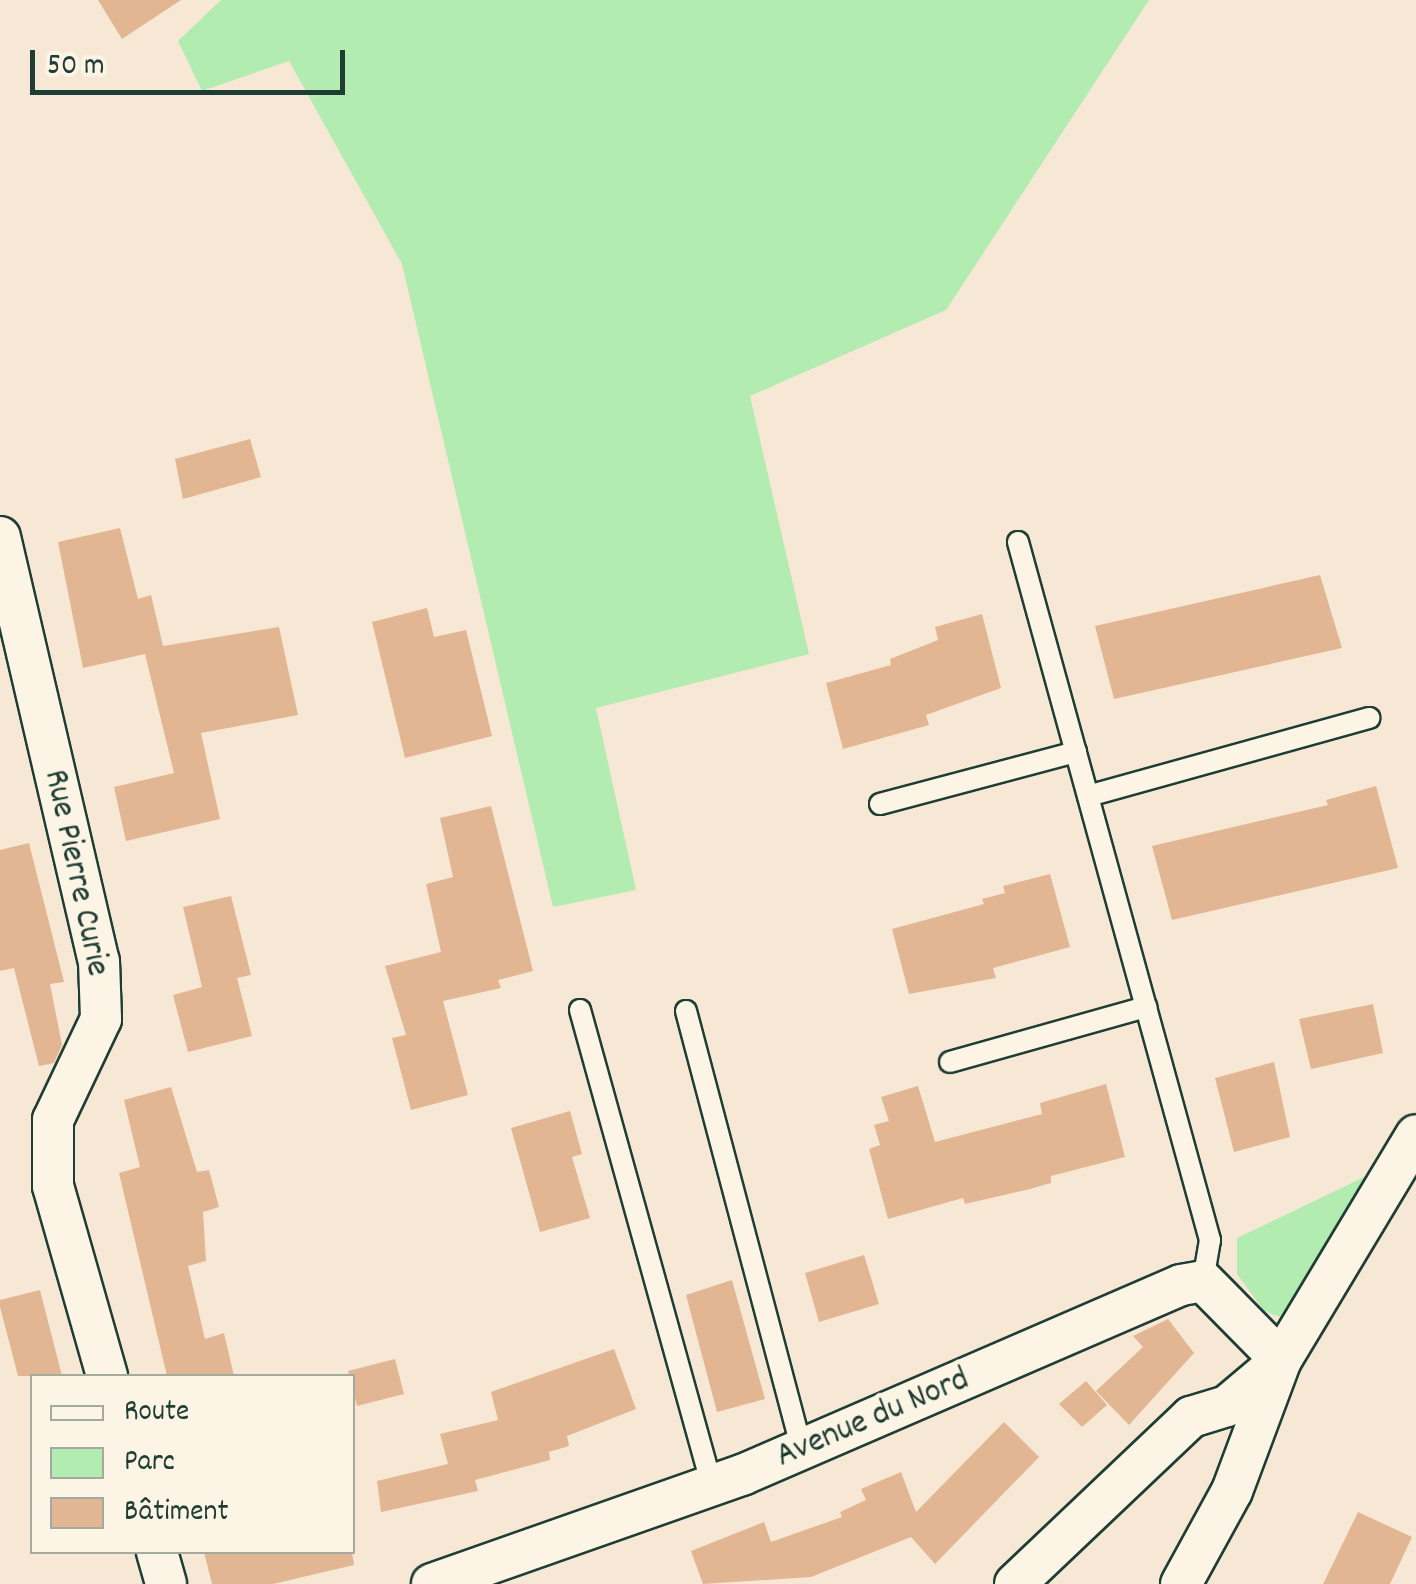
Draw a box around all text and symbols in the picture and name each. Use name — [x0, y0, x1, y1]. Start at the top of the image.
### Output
scale bar — [35, 30, 350, 92]
text: 50 m — [47, 46, 105, 89]
street label: Rue Pierre Curie — [33, 766, 117, 980]
street label: Avenue du Nord — [770, 1360, 976, 1478]
legend — [30, 1374, 355, 1554]
text: Route — [124, 1392, 189, 1435]
text: Parc — [124, 1442, 175, 1485]
text: Bâtiment — [124, 1492, 229, 1535]

